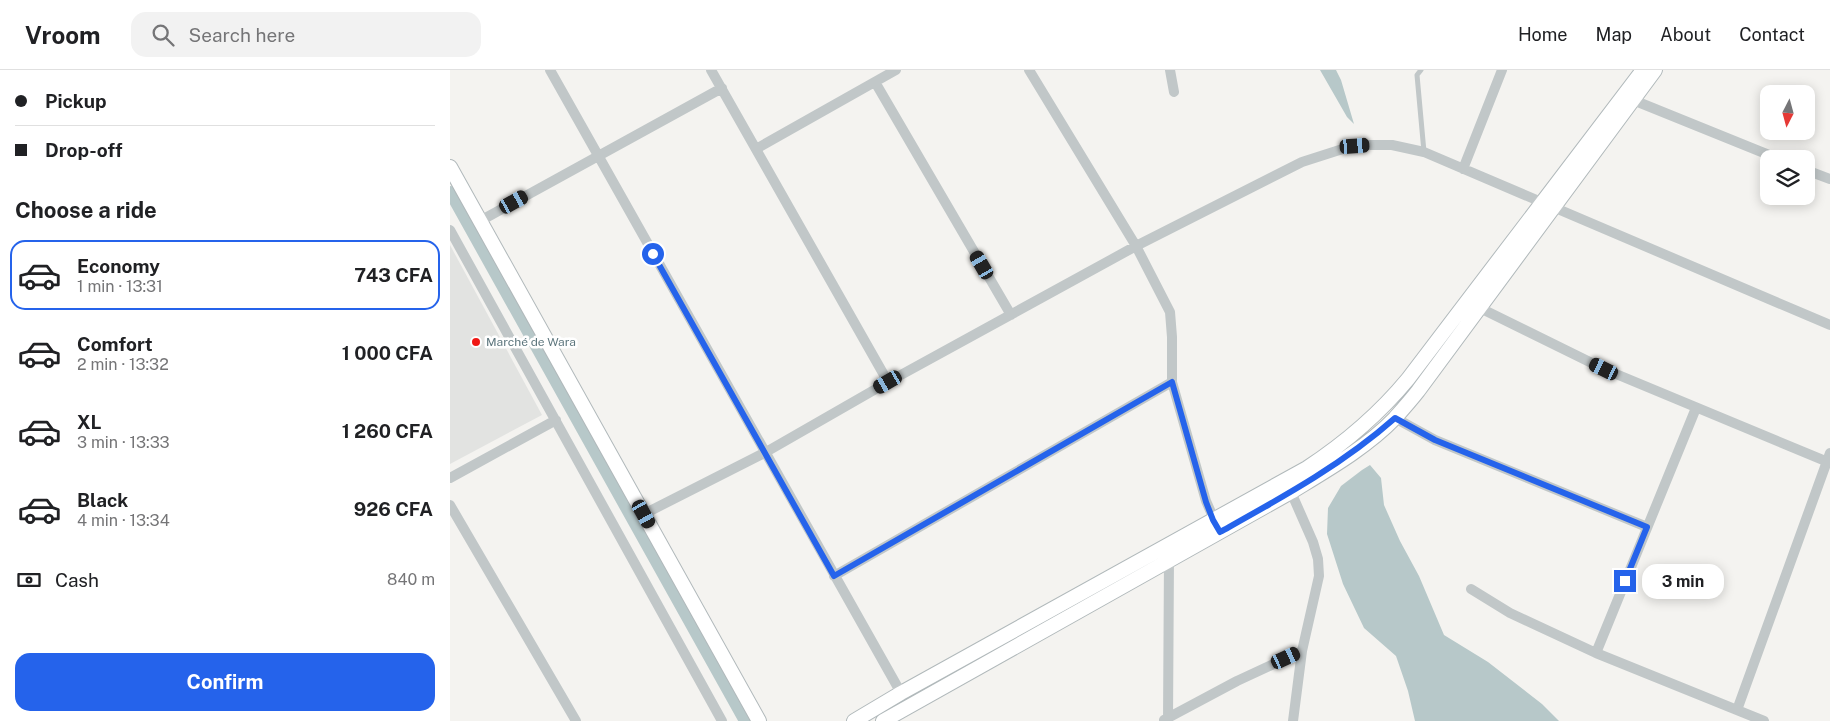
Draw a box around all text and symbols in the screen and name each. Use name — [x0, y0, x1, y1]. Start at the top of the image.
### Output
search box — [131, 12, 481, 57]
text: Vroom — [25, 21, 101, 49]
icon: search — [149, 21, 177, 49]
text: Search here — [189, 24, 295, 46]
text: Home — [1518, 24, 1568, 45]
text: Map — [1596, 24, 1632, 45]
text: About — [1660, 24, 1711, 45]
text: Contact — [1739, 24, 1805, 45]
north arrow — [1760, 85, 1815, 140]
map controls — [1760, 85, 1815, 205]
text: Pickup — [45, 90, 107, 112]
car — [1339, 137, 1370, 155]
text: Drop-off — [45, 139, 122, 161]
button: layers — [1760, 150, 1815, 205]
car — [497, 188, 530, 216]
text: Choose a ride — [15, 197, 157, 223]
route start — [642, 243, 664, 265]
car — [968, 248, 995, 282]
icon: car — [17, 253, 62, 298]
text: Economy — [77, 255, 160, 277]
text: 743 CFA — [354, 264, 433, 286]
text: 1 min · 13:31 — [77, 277, 163, 296]
icon: car — [17, 331, 62, 376]
text: Comfort — [77, 333, 153, 355]
place label: Marché de Wara — [486, 335, 576, 349]
marker: Marché de Wara — [470, 336, 482, 348]
text: 1 000 CFA — [342, 342, 433, 364]
text: 2 min · 13:32 — [77, 355, 169, 374]
car — [1587, 356, 1620, 382]
car — [871, 368, 904, 396]
icon: car — [17, 409, 62, 454]
text: XL — [77, 411, 102, 433]
text: 1 260 CFA — [342, 420, 433, 442]
text: 3 min · 13:33 — [77, 433, 170, 452]
icon: car — [17, 487, 62, 532]
text: Black — [77, 489, 128, 511]
car — [630, 497, 657, 531]
text: 926 CFA — [354, 498, 433, 520]
text: 4 min · 13:34 — [77, 511, 170, 530]
callout: 3 min — [1642, 564, 1725, 598]
icon: cash — [15, 566, 43, 594]
text: Cash — [55, 569, 99, 591]
text: 840 m — [387, 570, 435, 589]
route end — [1614, 570, 1636, 592]
text: 3 min — [1662, 572, 1704, 591]
car — [1269, 645, 1302, 671]
button: Confirm — [15, 653, 435, 711]

